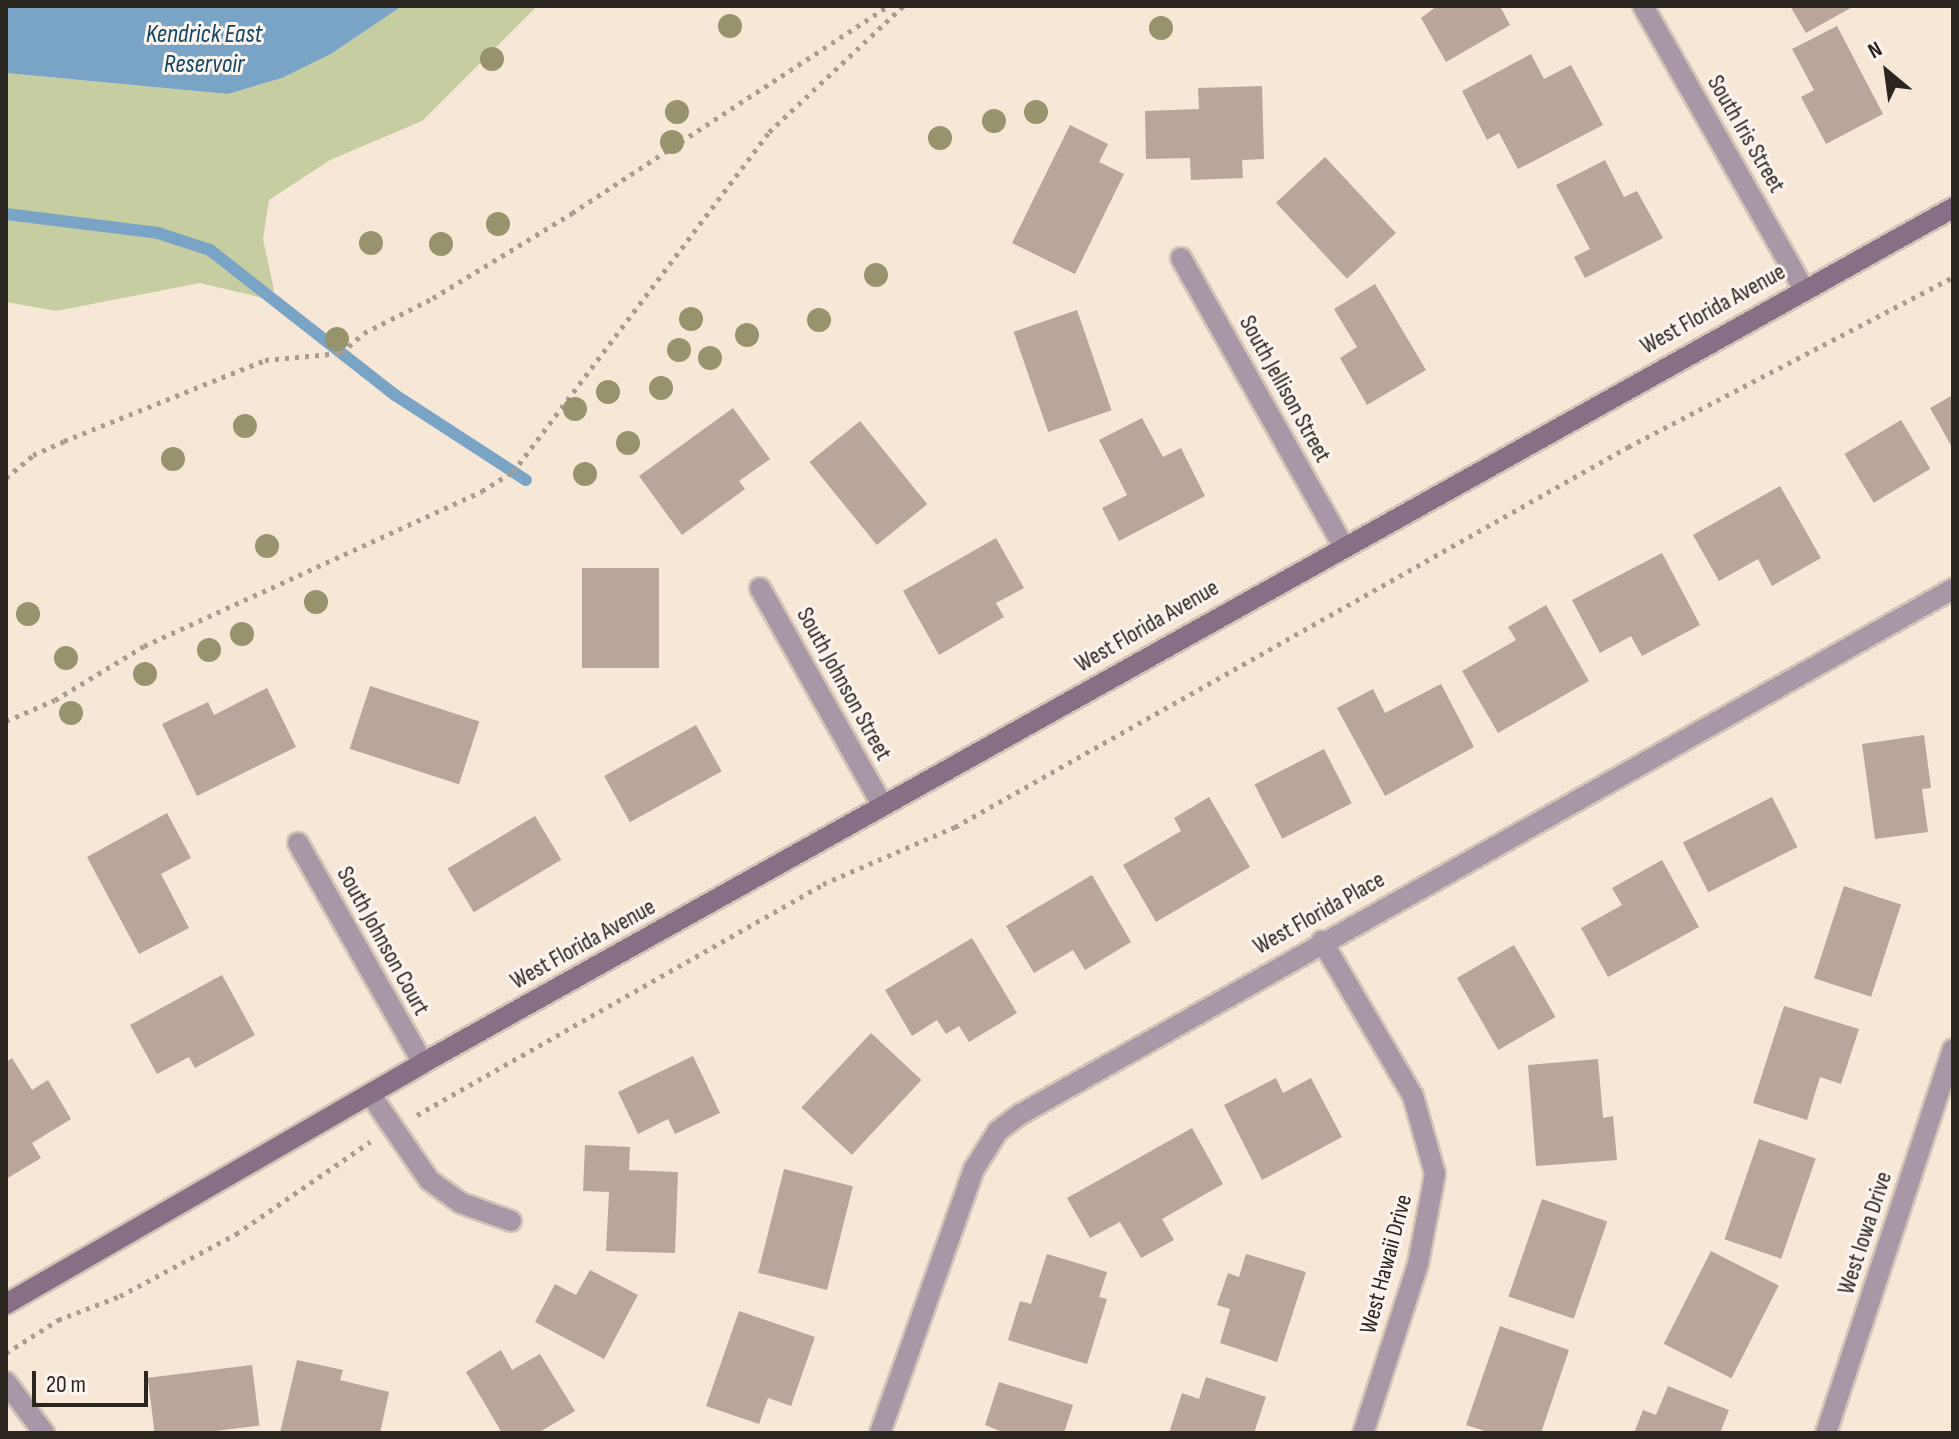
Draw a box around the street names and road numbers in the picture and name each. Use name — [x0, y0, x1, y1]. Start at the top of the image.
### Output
street label: South Iris Street — [1701, 70, 1791, 198]
street label: West Florida Avenue — [1635, 257, 1791, 361]
street label: South Jellison Street — [1233, 311, 1337, 467]
street label: West Florida Avenue — [1070, 573, 1224, 679]
street label: South Johnson Street — [790, 603, 898, 765]
street label: South Johnson Court — [330, 862, 436, 1020]
street label: West Florida Place — [1248, 865, 1390, 961]
street label: West Florida Avenue — [505, 892, 661, 996]
street label: West Iowa Drive — [1832, 1168, 1898, 1298]
street label: West Hawaii Drive — [1354, 1191, 1418, 1337]

